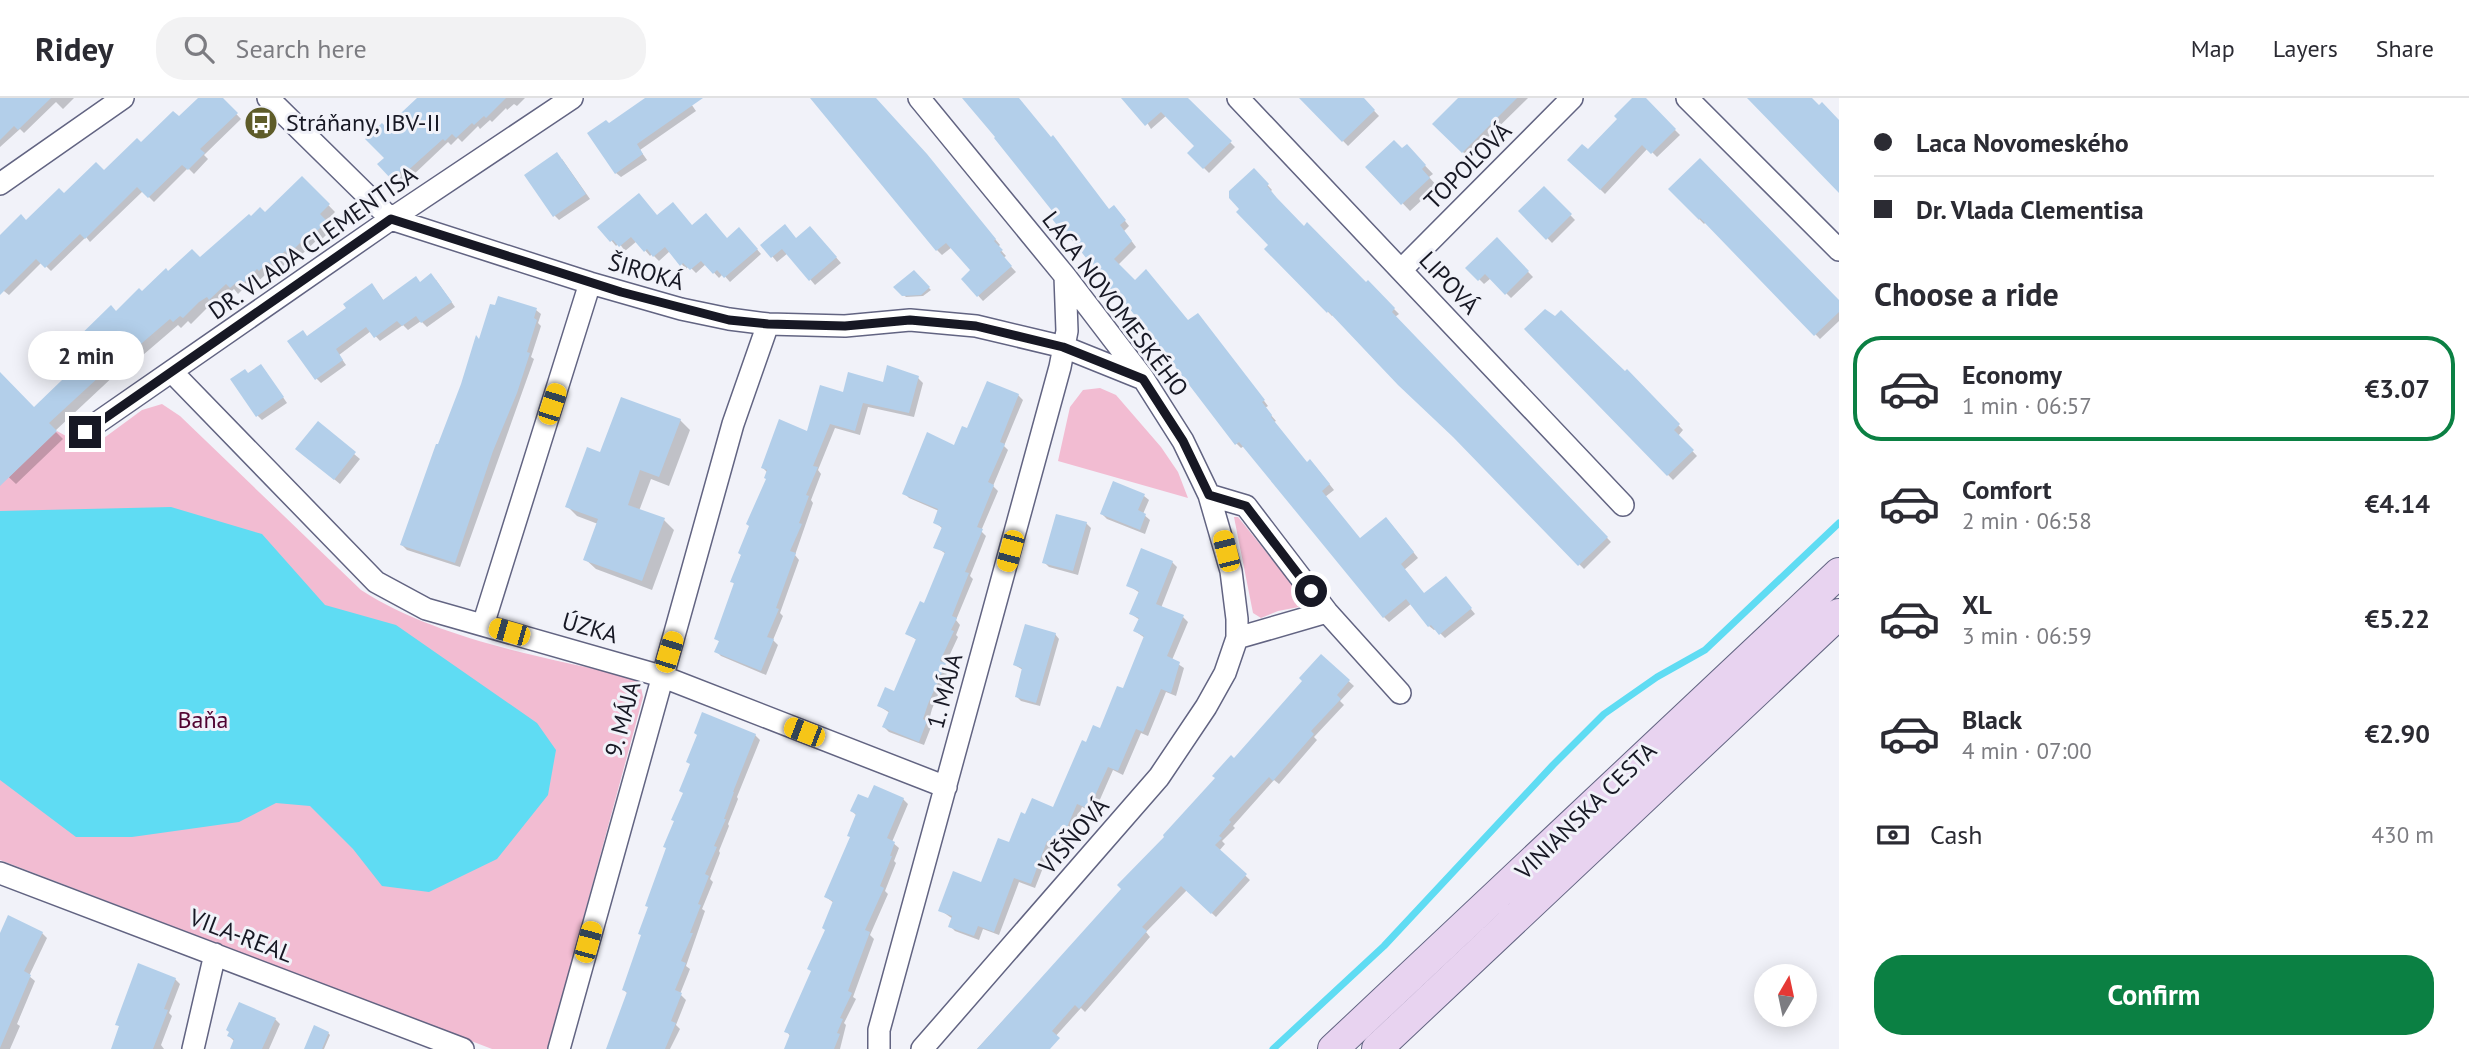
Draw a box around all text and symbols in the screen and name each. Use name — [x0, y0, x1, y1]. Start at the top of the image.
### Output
search box — [156, 17, 646, 80]
text: Ridey — [35, 27, 114, 70]
icon: search — [180, 29, 218, 67]
text: Search here — [236, 32, 367, 65]
text: Map — [2191, 33, 2235, 64]
text: Layers — [2273, 33, 2338, 64]
text: Share — [2376, 33, 2434, 64]
bus stop icon: Stráňany, IBV-II — [242, 104, 280, 142]
place label: Stráňany, IBV-II — [286, 107, 440, 138]
street label: TOPOĽOVÁ — [1417, 115, 1518, 216]
text: Laca Novomeského — [1916, 126, 2129, 159]
street label: DR. VLADA CLEMENTISA — [202, 159, 423, 326]
text: Dr. Vlada Clementisa — [1916, 193, 2144, 226]
street label: LACA NOVOMESKÉHO — [1035, 205, 1195, 403]
street label: LIPOVÁ — [1413, 245, 1486, 321]
street label: ŠIROKÁ — [605, 246, 688, 297]
text: Choose a ride — [1874, 273, 2059, 315]
callout: 2 min — [27, 330, 143, 380]
text: 2 min — [58, 341, 114, 370]
icon: car — [1878, 357, 1941, 420]
text: Economy — [1962, 358, 2062, 391]
text: €3.07 — [2365, 372, 2430, 405]
car — [536, 381, 569, 427]
text: 1 min · 06:57 — [1962, 391, 2092, 420]
route end — [69, 416, 101, 448]
icon: car — [1878, 472, 1941, 535]
text: Comfort — [1962, 473, 2052, 506]
text: €4.14 — [2365, 487, 2430, 520]
text: 2 min · 06:58 — [1962, 506, 2092, 535]
car — [995, 528, 1026, 574]
car — [1211, 528, 1242, 574]
route start — [1295, 575, 1327, 607]
icon: car — [1878, 587, 1941, 650]
text: XL — [1962, 588, 1992, 621]
text: €5.22 — [2365, 602, 2430, 635]
street label: ÚZKA — [559, 605, 622, 650]
car — [486, 616, 533, 648]
text: 3 min · 06:59 — [1962, 621, 2092, 650]
car — [653, 629, 686, 675]
street label: 1. MÁJA — [920, 650, 969, 732]
street label: 9. MÁJA — [598, 678, 647, 760]
icon: car — [1878, 702, 1941, 765]
text: Black — [1962, 703, 2022, 736]
park label: Baňa — [178, 704, 228, 735]
car — [781, 715, 828, 749]
text: €2.90 — [2365, 717, 2430, 750]
street label: VINIANSKA CESTA — [1508, 735, 1663, 887]
text: 4 min · 07:00 — [1962, 736, 2092, 765]
street label: VIŠŇOVÁ — [1031, 791, 1115, 881]
icon: cash — [1874, 816, 1912, 854]
text: Cash — [1930, 818, 1982, 851]
text: 430 m — [2372, 820, 2434, 849]
street label: VILA-REAL — [184, 901, 297, 969]
car — [573, 919, 604, 965]
button: Confirm — [1874, 955, 2434, 1035]
north arrow — [1754, 964, 1816, 1027]
map controls — [1754, 964, 1817, 1027]

